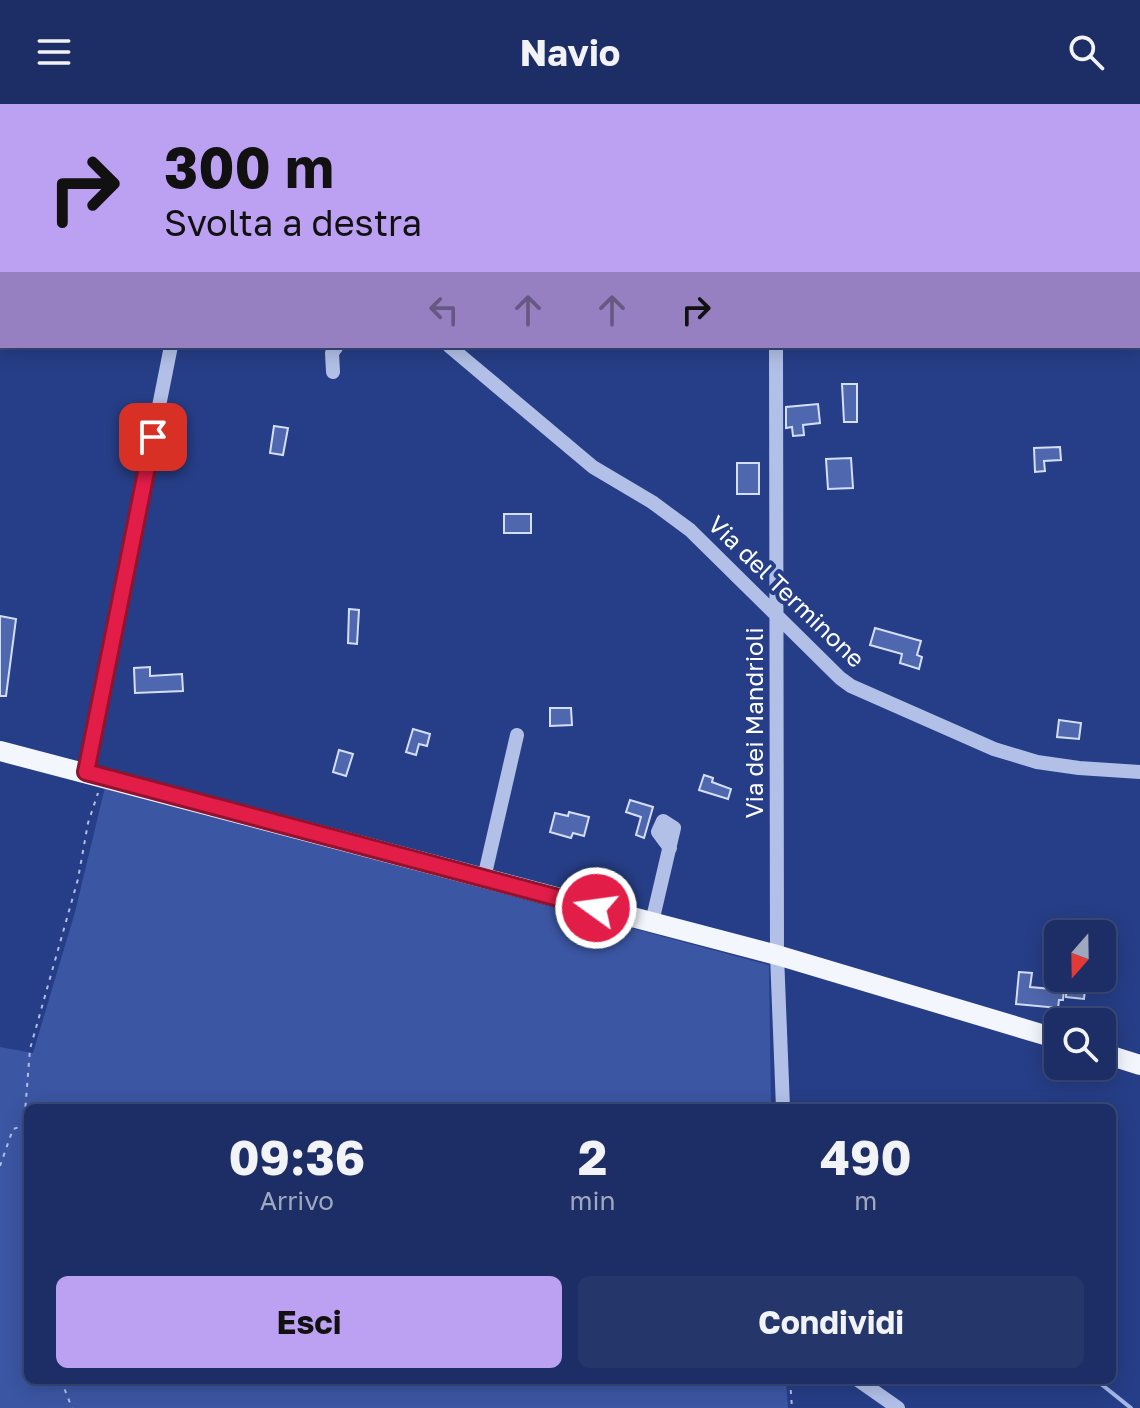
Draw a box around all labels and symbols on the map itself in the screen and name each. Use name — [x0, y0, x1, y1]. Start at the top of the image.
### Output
pin — [119, 403, 187, 471]
street label: Via del Terminone — [703, 509, 871, 673]
street label: Via dei Mandrioli — [739, 627, 768, 819]
position arrow — [554, 866, 638, 950]
north arrow — [1044, 920, 1116, 992]

